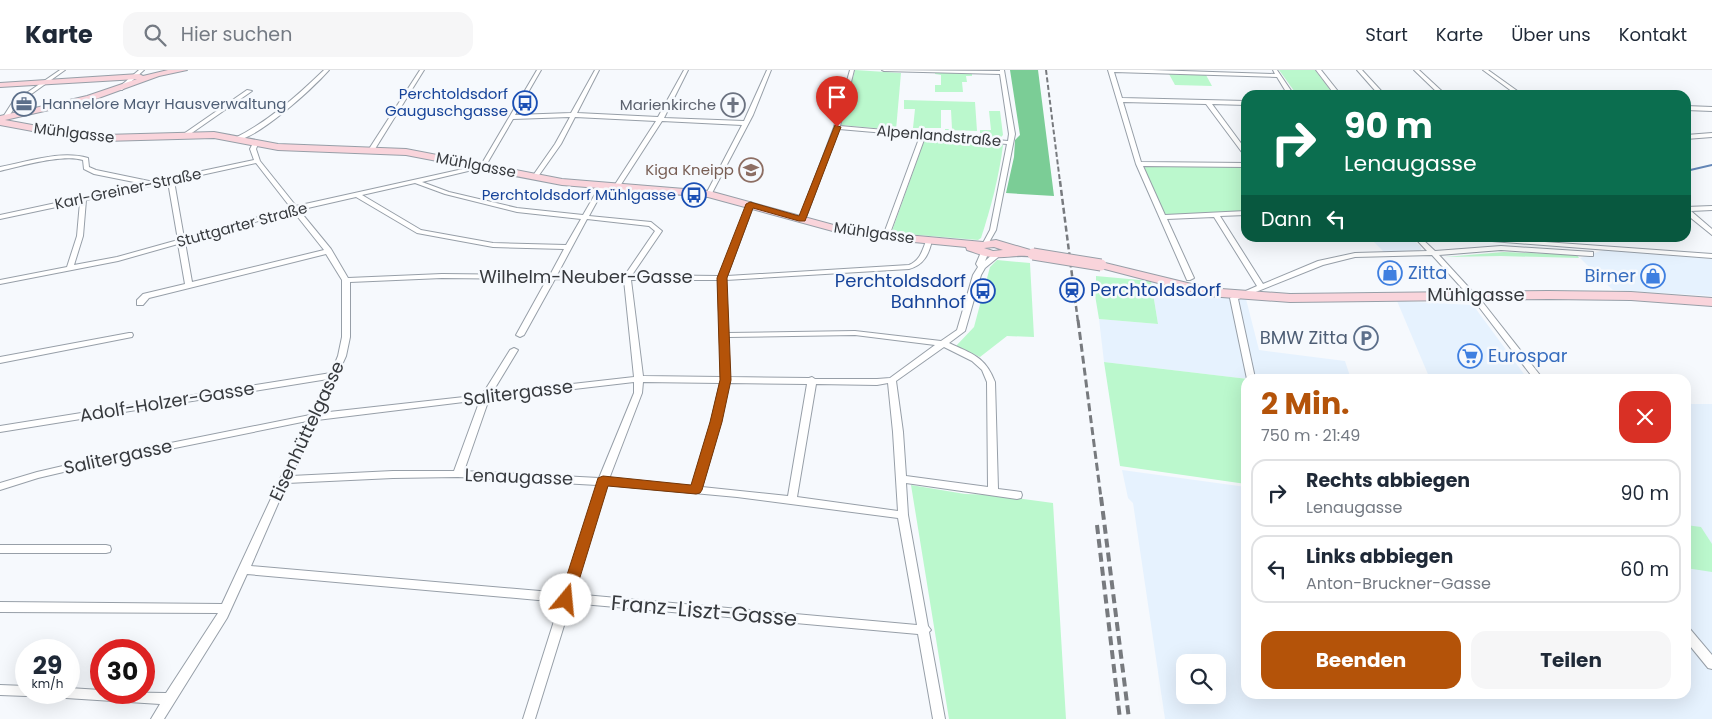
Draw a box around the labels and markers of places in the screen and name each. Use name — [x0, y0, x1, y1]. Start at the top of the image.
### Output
pin — [816, 76, 858, 127]
place label: Perchtoldsdorf Gauguschgasse — [385, 83, 508, 121]
bus stop icon: Perchtoldsdorf Gauguschgasse — [512, 90, 538, 116]
office icon: Hannelore Mayr Hausverwaltung — [11, 91, 37, 117]
church icon: Marienkirche — [720, 92, 746, 118]
place label: Hannelore Mayr Hausverwaltung — [42, 93, 287, 114]
place label: Marienkirche — [620, 94, 716, 115]
school or university icon: Kiga Kneipp — [738, 157, 764, 183]
place label: Kiga Kneipp — [645, 159, 734, 180]
bus stop icon: Perchtoldsdorf Mühlgasse — [681, 182, 707, 208]
place label: Perchtoldsdorf Mühlgasse — [482, 184, 676, 205]
shop icon: Zitta — [1377, 260, 1403, 286]
place label: Zitta — [1408, 260, 1447, 285]
place label: Birner — [1584, 263, 1636, 288]
shop icon: Birner — [1640, 263, 1666, 289]
place label: Perchtoldsdorf Bahnhof — [835, 268, 966, 314]
station icon: Perchtoldsdorf — [1059, 277, 1085, 303]
place label: Perchtoldsdorf — [1090, 277, 1221, 302]
bus stop icon: Perchtoldsdorf Bahnhof — [970, 278, 996, 304]
place label: BMW Zitta — [1260, 325, 1348, 350]
parking icon: BMW Zitta — [1353, 325, 1379, 351]
supermarket icon: Eurospar — [1457, 343, 1483, 369]
place label: Eurospar — [1488, 343, 1568, 368]

